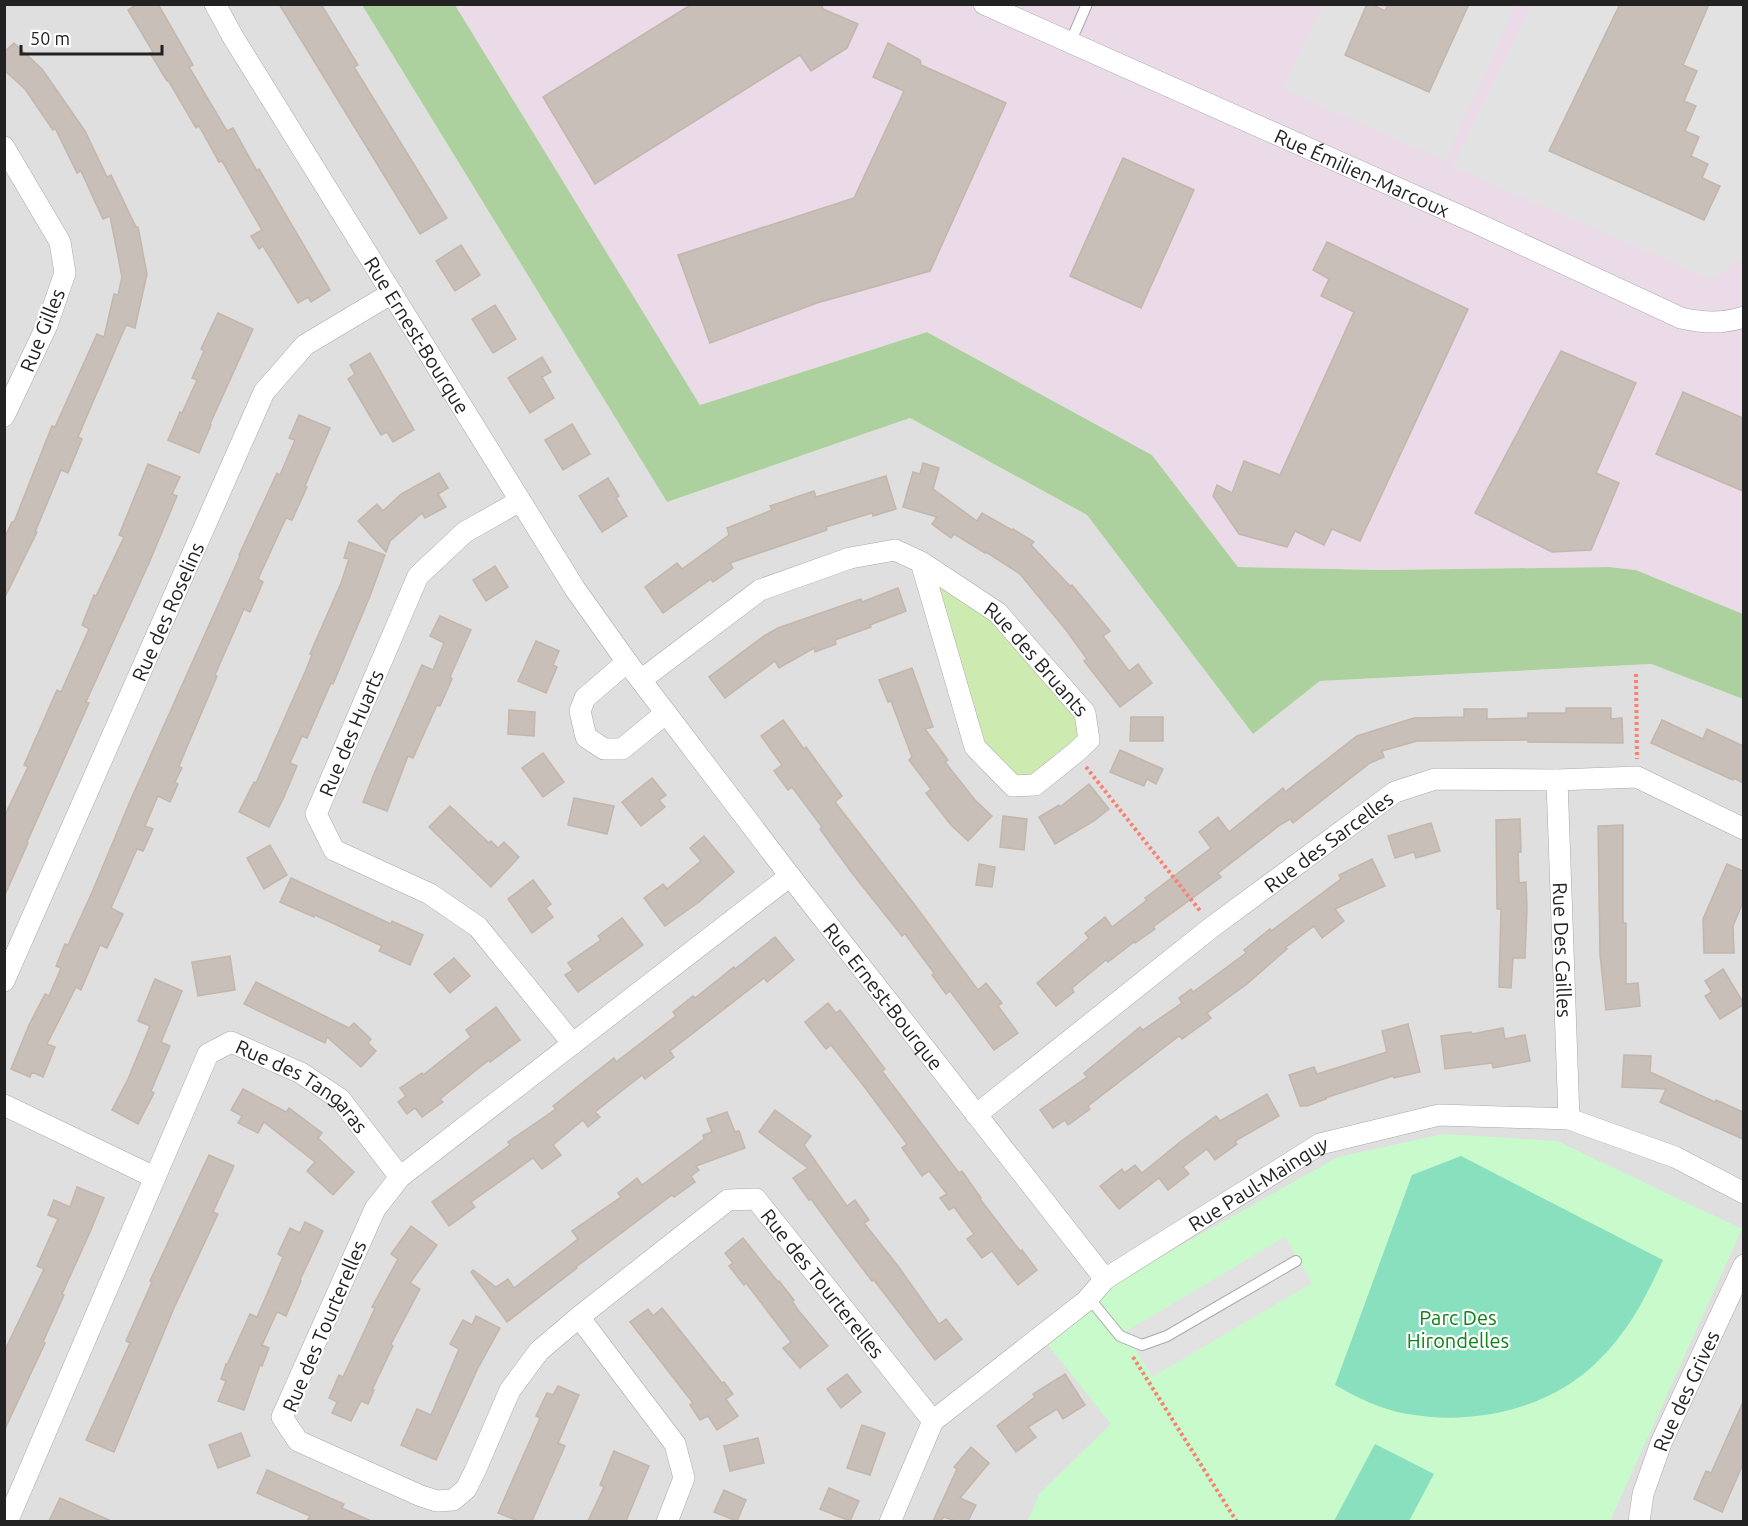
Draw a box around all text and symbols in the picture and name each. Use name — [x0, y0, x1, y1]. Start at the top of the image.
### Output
scale bar — [21, 18, 162, 56]
text: 50 m — [30, 28, 70, 48]
street label: Rue Émilien-Marcoux — [1271, 123, 1453, 221]
street label: Rue Ernest-Bourque — [360, 252, 475, 418]
street label: Rue Gilles — [15, 285, 69, 375]
street label: Rue des Roselins — [126, 538, 208, 685]
street label: Rue des Bruants — [981, 596, 1094, 720]
street label: Rue des Huarts — [314, 666, 388, 800]
street label: Rue des Sarcelles — [1259, 786, 1397, 896]
street label: Rue Des Cailles — [1549, 882, 1577, 1018]
street label: Rue Ernest-Bourque — [819, 918, 948, 1074]
street label: Rue des Tangaras — [233, 1034, 373, 1137]
street label: Rue Paul-Mainguy — [1184, 1131, 1330, 1235]
street label: Rue des Tourterelles — [757, 1204, 889, 1362]
street label: Rue des Tourterelles — [277, 1237, 371, 1415]
park label: Parc Des Hirondelles — [1407, 1306, 1509, 1352]
street label: Rue des Grives — [1648, 1327, 1723, 1454]

